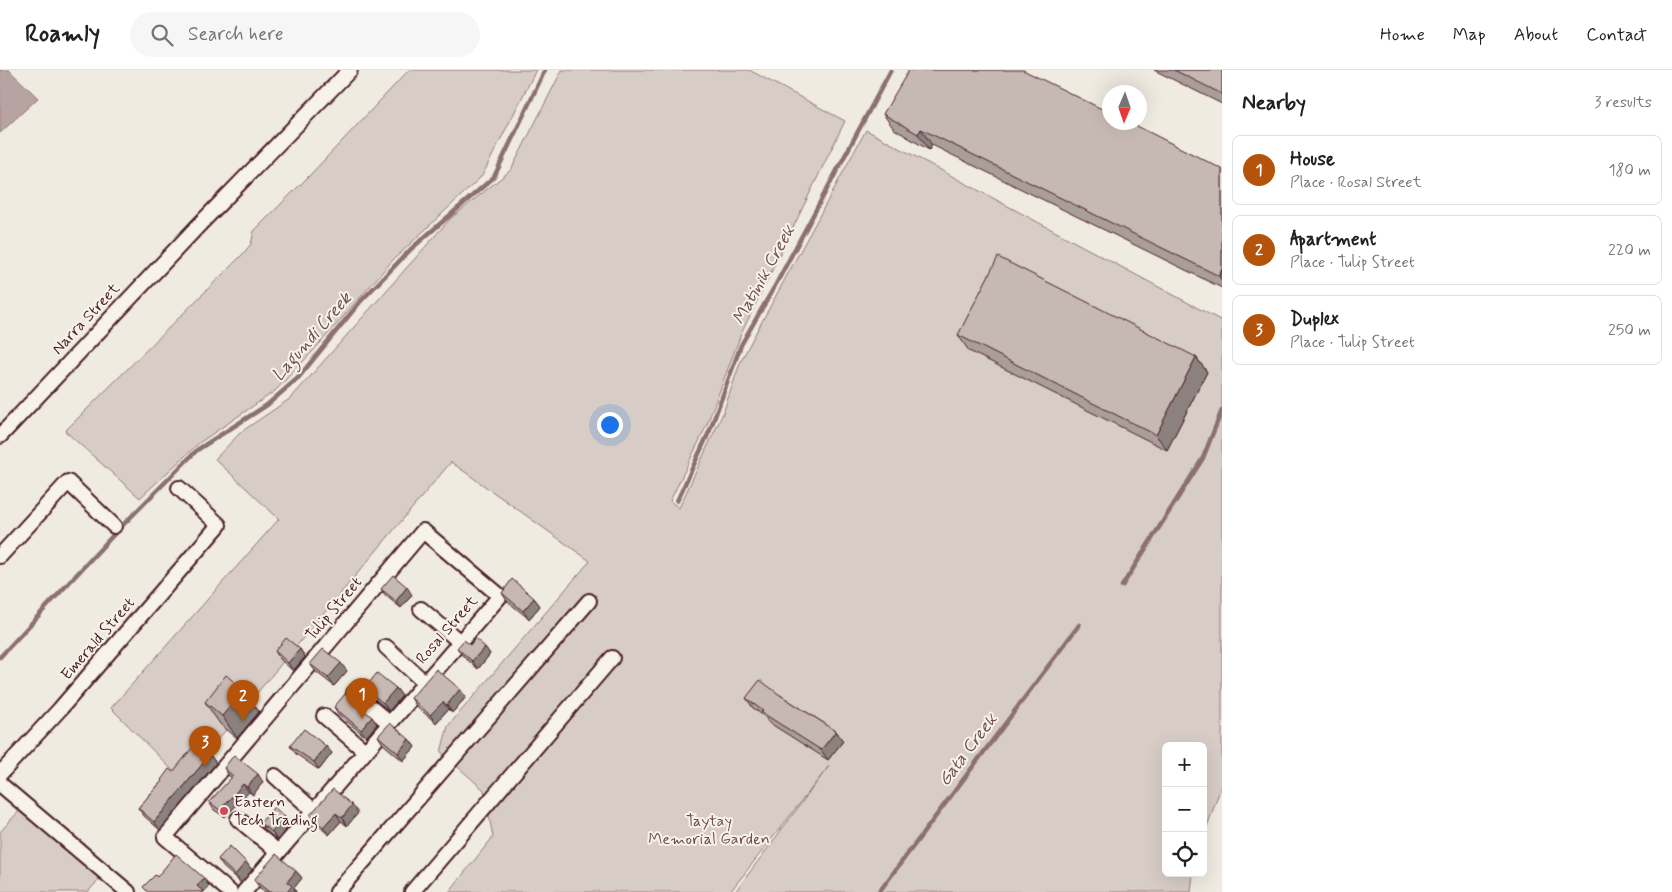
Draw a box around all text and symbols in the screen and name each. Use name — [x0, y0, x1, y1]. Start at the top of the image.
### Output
search box — [130, 12, 480, 57]
text: Roamly — [25, 19, 100, 50]
icon: search — [148, 21, 176, 49]
text: Search here — [188, 22, 284, 47]
text: Home — [1380, 23, 1425, 47]
text: Map — [1453, 23, 1486, 47]
text: About — [1514, 23, 1558, 47]
text: Contact — [1586, 23, 1647, 47]
north arrow — [1102, 85, 1147, 130]
text: Nearby — [1242, 89, 1306, 117]
text: 3 results — [1594, 92, 1652, 113]
text: House — [1290, 147, 1335, 172]
text: 1 — [1255, 160, 1263, 181]
text: 180 m — [1608, 160, 1651, 181]
text: Place · Rosal Street — [1290, 172, 1422, 193]
water label: Matinik Creek — [727, 220, 802, 329]
text: Apartment — [1290, 227, 1376, 252]
text: 2 — [1255, 240, 1263, 261]
text: 220 m — [1608, 240, 1651, 261]
text: Place · Tulip Street — [1290, 252, 1415, 273]
street label: Narra Street — [47, 278, 125, 359]
water label: Lagundi Creek — [267, 287, 359, 388]
text: Duplex — [1290, 307, 1339, 332]
text: 3 — [1255, 320, 1263, 341]
text: 250 m — [1608, 320, 1651, 341]
text: Place · Tulip Street — [1290, 332, 1415, 353]
your location — [597, 412, 623, 438]
street label: Tulip Street — [301, 573, 367, 645]
street label: Rosal Street — [411, 591, 483, 669]
street label: Emerald Street — [56, 593, 140, 685]
pin: 1 — [346, 678, 378, 719]
pin: 2 — [227, 680, 259, 721]
water label: Gata Creek — [933, 708, 1004, 791]
pin: 3 — [189, 726, 221, 767]
map controls — [1162, 742, 1207, 877]
button: + — [1162, 742, 1207, 787]
button: − — [1162, 787, 1207, 832]
place label: Eastern Tech Trading — [234, 792, 318, 832]
marker: Eastern Tech Trading — [218, 805, 230, 817]
park label: Taytay Memorial Garden — [648, 811, 770, 850]
button: locate — [1162, 832, 1207, 877]

